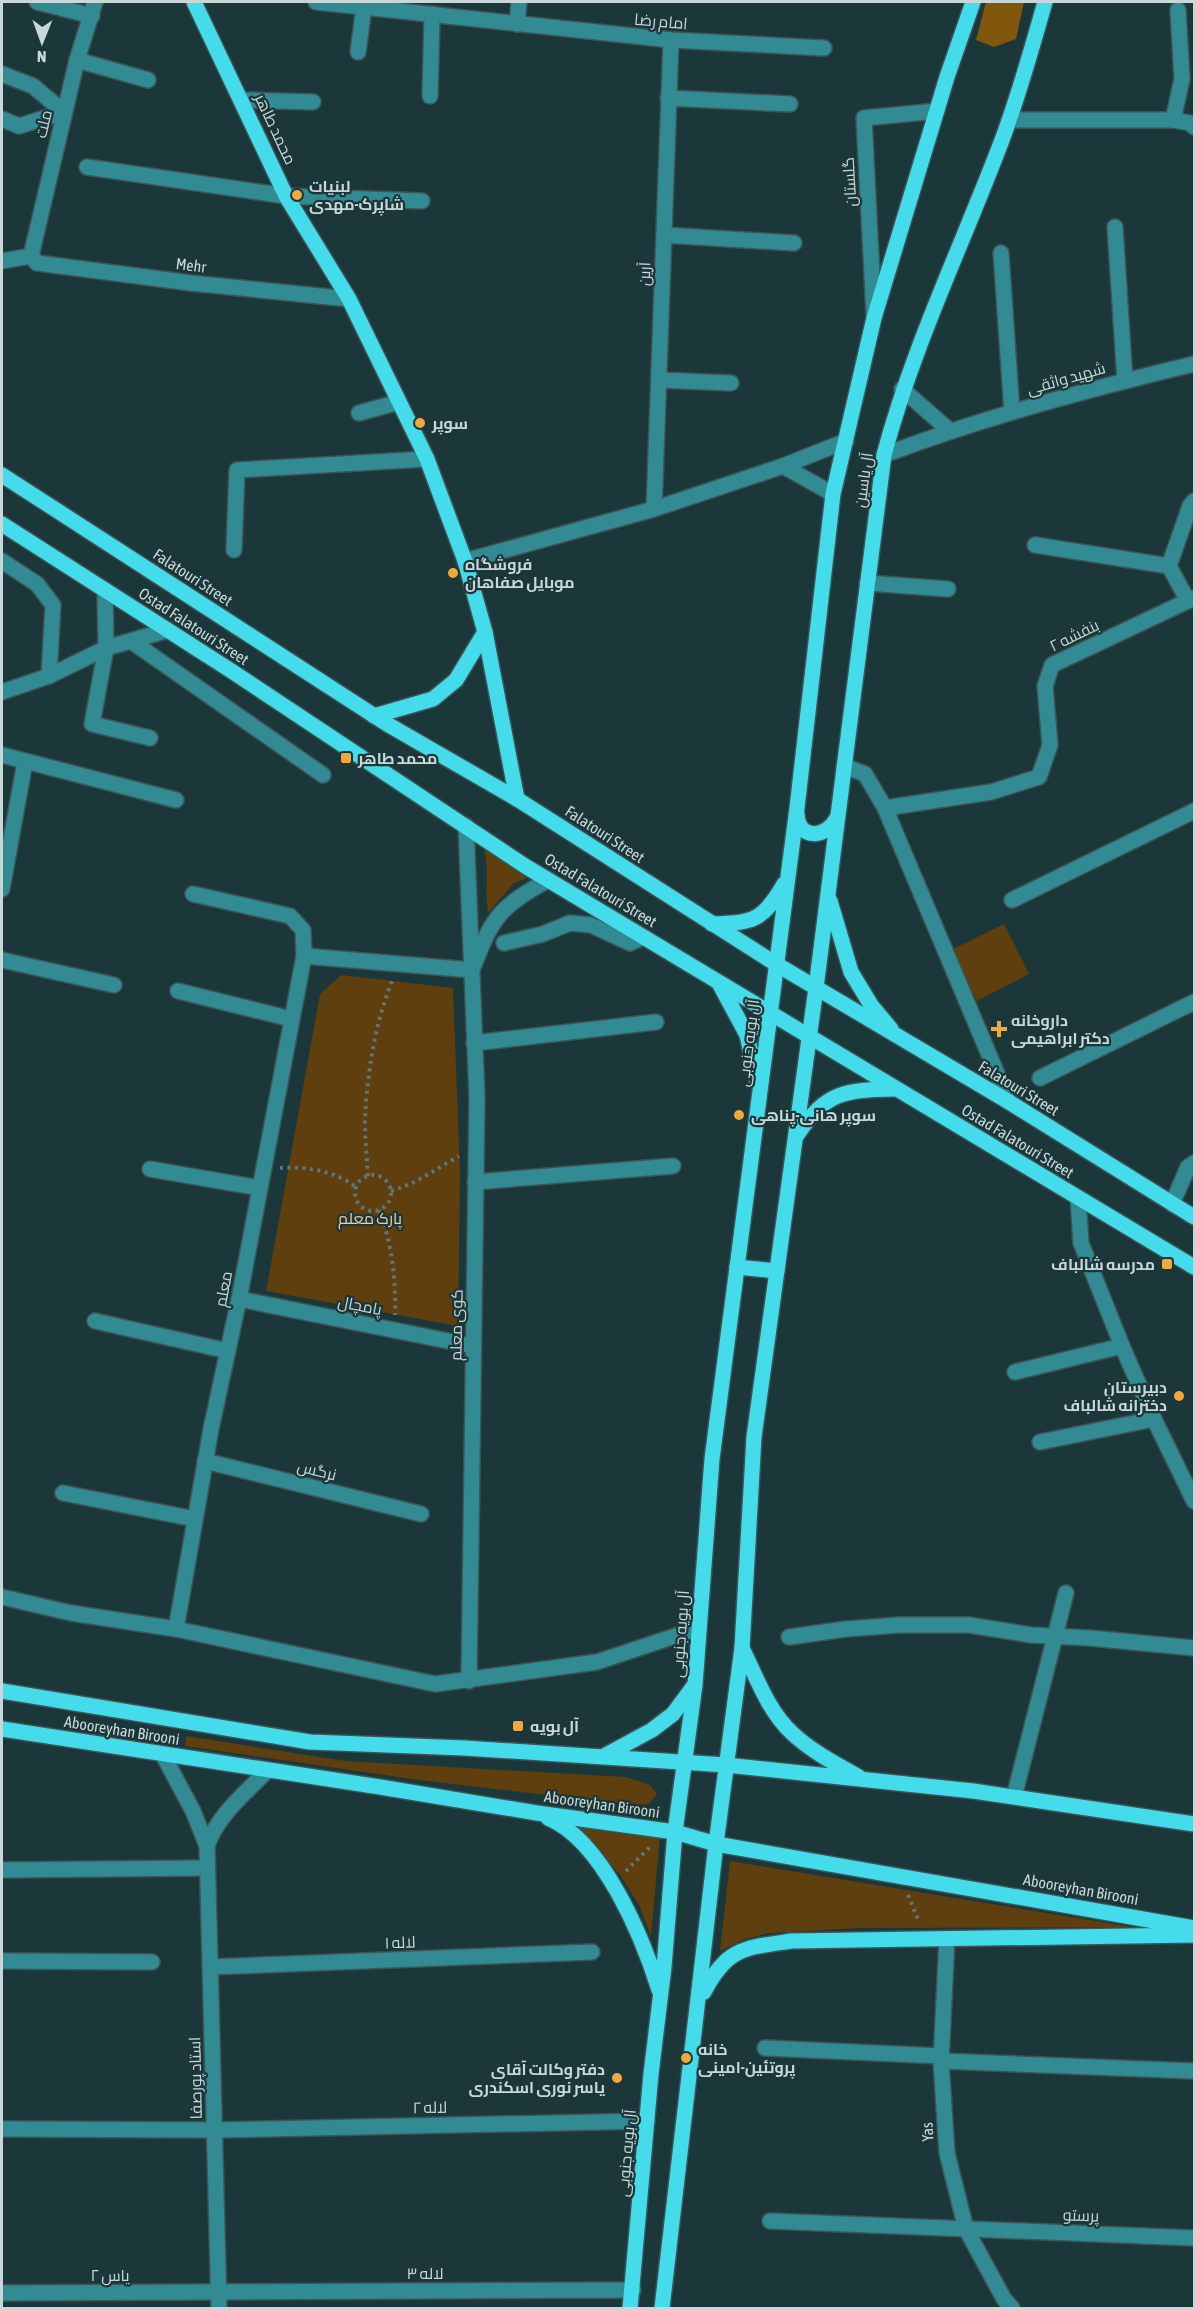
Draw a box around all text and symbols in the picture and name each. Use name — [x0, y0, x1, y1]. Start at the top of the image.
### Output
street label: امام رضا — [633, 10, 688, 35]
north arrow — [12, 12, 72, 72]
text: N — [37, 48, 47, 66]
street label: محمد طاهر — [251, 90, 300, 167]
street label: ملت — [31, 108, 55, 140]
street label: گلستان — [839, 157, 861, 207]
place label: لبنیات شاپرک-مهدی — [309, 177, 404, 216]
marker: لبنیات شاپرک-مهدی — [290, 188, 304, 202]
street label: Mehr — [175, 254, 207, 276]
street label: آرین — [635, 261, 655, 286]
street label: شهید واثقی — [1025, 358, 1108, 400]
place label: سوپر — [431, 414, 468, 435]
marker: سوپر — [413, 416, 427, 430]
street label: آل یاسین — [850, 451, 878, 509]
street label: Falatouri Street — [150, 545, 236, 609]
place label: فروشگاه موبایل صفاهان — [465, 555, 575, 592]
marker: فروشگاه موبایل صفاهان — [446, 566, 460, 580]
street label: Ostad Falatouri Street — [136, 584, 253, 668]
street label: بنفشه ۲ — [1046, 615, 1102, 656]
place label: محمد طاهر — [357, 749, 437, 768]
marker: محمد طاهر — [339, 751, 353, 765]
street label: Falatouri Street — [562, 802, 648, 866]
street label: Ostad Falatouri Street — [542, 849, 661, 931]
street label: آل بویه جنوبی — [734, 998, 764, 1088]
place label: داروخانه دکتر ابراهیمی — [1011, 1011, 1110, 1048]
marker: داروخانه دکتر ابراهیمی — [992, 1022, 1006, 1036]
street label: Falatouri Street — [976, 1057, 1063, 1119]
street label: Ostad Falatouri Street — [959, 1100, 1078, 1182]
place label: سوپر هانی-پناهی — [751, 1106, 876, 1127]
marker: سوپر هانی-پناهی — [732, 1108, 746, 1122]
park label: پارک معلم — [338, 1209, 403, 1230]
place label: مدرسه شالباف — [1051, 1255, 1155, 1274]
marker: مدرسه شالباف — [1160, 1257, 1174, 1271]
street label: معلم — [211, 1270, 238, 1309]
street label: کوی معلم — [446, 1289, 469, 1361]
street label: پامچال — [336, 1292, 384, 1321]
place label: دبیرستان دخترانه شالباف — [1063, 1378, 1167, 1415]
marker: دبیرستان دخترانه شالباف — [1172, 1389, 1186, 1403]
street label: نرگس — [295, 1456, 338, 1485]
street label: آل بویه جنوبی — [668, 1589, 694, 1678]
street label: Abooreyhan Birooni — [63, 1712, 181, 1749]
place label: آل بویه — [530, 1717, 579, 1736]
marker: آل بویه — [511, 1719, 525, 1733]
street label: Abooreyhan Birooni — [543, 1787, 661, 1822]
street label: Abooreyhan Birooni — [1022, 1870, 1140, 1909]
street label: لاله ۱ — [384, 1932, 416, 1952]
street label: استاد پورصفا — [185, 2036, 208, 2119]
place label: خانه پروتئین-امینی — [698, 2040, 796, 2079]
marker: خانه پروتئین-امینی — [679, 2051, 693, 2065]
place label: دفتر وکالت آقای یاسر نوری اسکندری — [469, 2060, 605, 2097]
marker: دفتر وکالت آقای یاسر نوری اسکندری — [610, 2071, 624, 2085]
street label: لاله ۲ — [413, 2098, 447, 2116]
street label: آل بویه جنوبی — [613, 2108, 641, 2198]
street label: Yas — [917, 2122, 936, 2142]
street label: پرستو — [1062, 2205, 1100, 2228]
street label: لاله ۳ — [407, 2264, 443, 2282]
street label: یاس ۲ — [91, 2266, 130, 2286]

